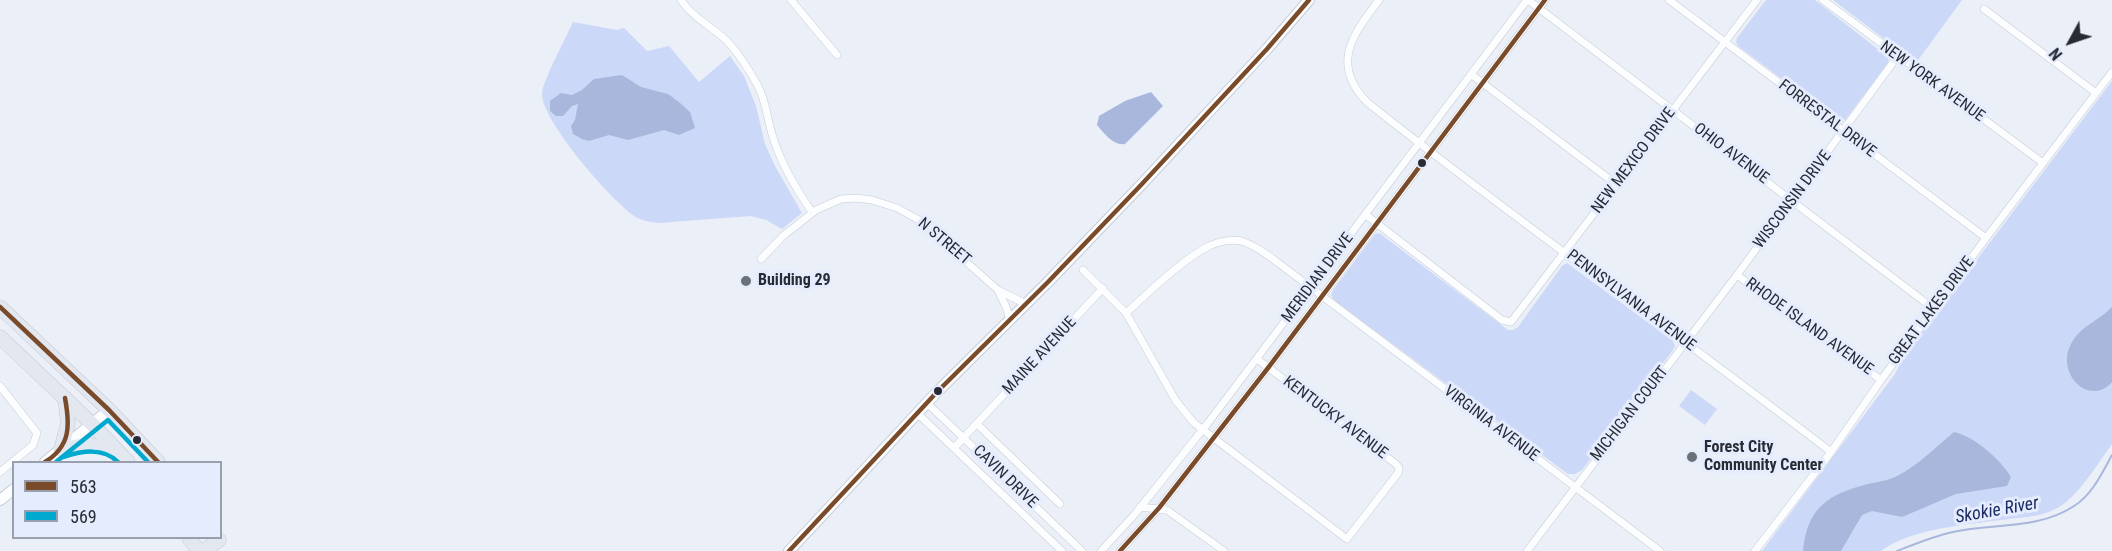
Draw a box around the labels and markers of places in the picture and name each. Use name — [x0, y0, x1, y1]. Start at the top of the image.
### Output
unlabelled marker — [1416, 157, 1428, 169]
place label: Building 29 — [758, 271, 831, 291]
marker: Building 29 — [739, 274, 753, 288]
unlabelled marker — [932, 385, 944, 397]
unlabelled marker — [131, 434, 143, 446]
place label: Forest City Community Center — [1704, 438, 1823, 476]
marker: Forest City Community Center — [1685, 450, 1699, 464]

